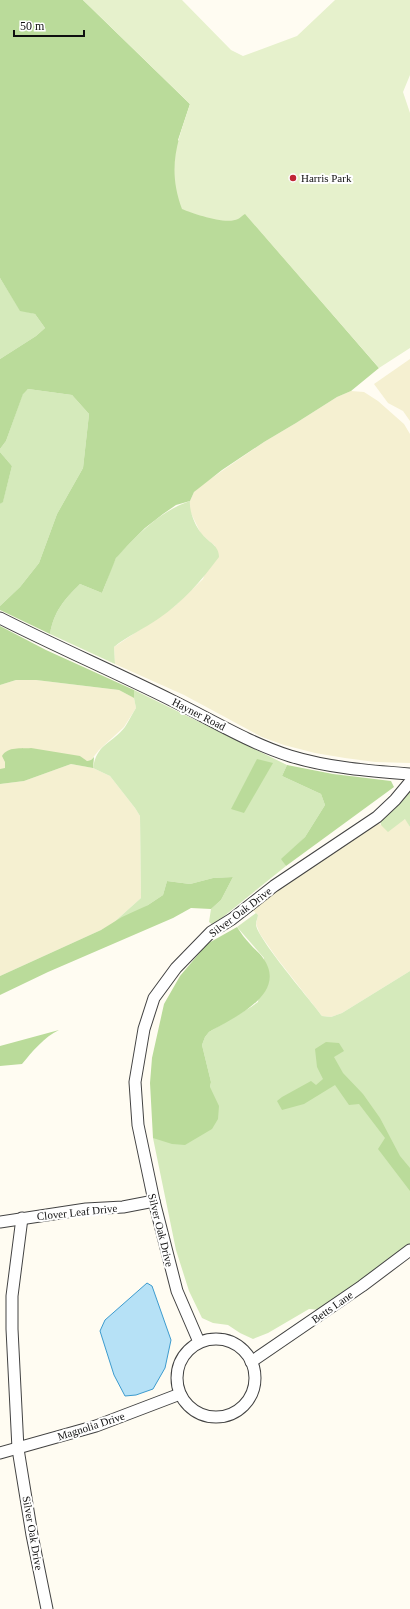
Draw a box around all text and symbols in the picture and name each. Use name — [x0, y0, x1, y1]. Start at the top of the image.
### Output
scale bar — [14, 12, 84, 38]
text: 50 m — [20, 19, 45, 33]
place label: Harris Park — [301, 172, 352, 184]
marker: Harris Park — [288, 173, 298, 183]
street label: Hayner Road — [170, 695, 228, 733]
street label: Silver Oak Drive — [206, 885, 274, 939]
street label: Silver Oak Drive — [146, 1192, 176, 1268]
street label: Clover Leaf Drive — [36, 1202, 118, 1222]
street label: Betts Lane — [309, 1288, 355, 1325]
street label: Magnolia Drive — [56, 1409, 126, 1443]
street label: Silver Oak Drive — [21, 1495, 45, 1571]

